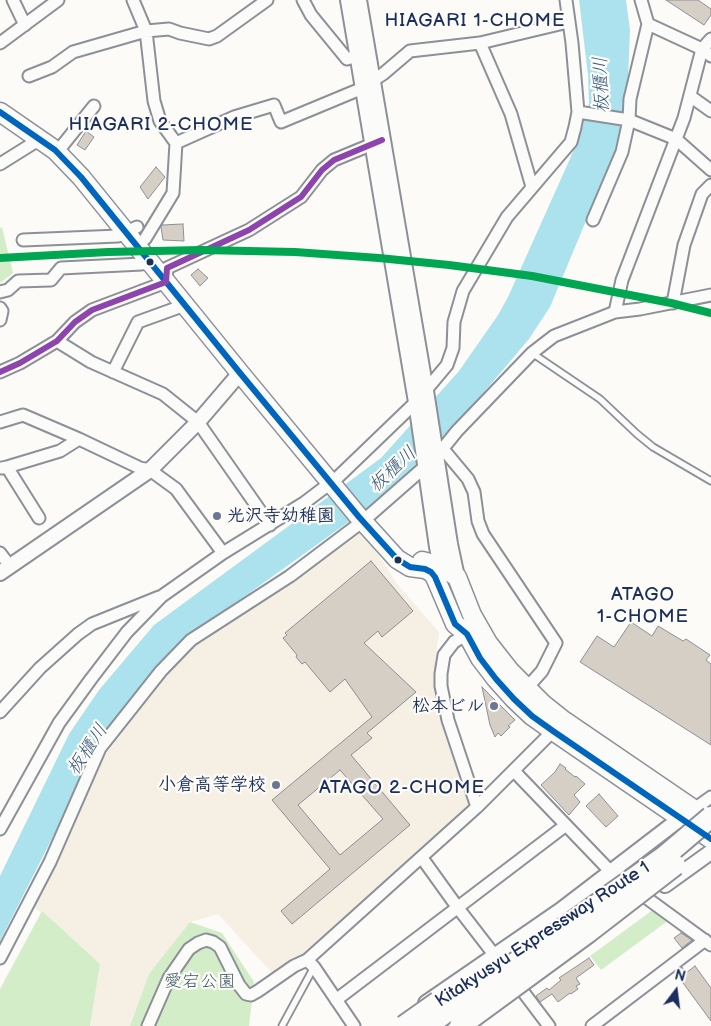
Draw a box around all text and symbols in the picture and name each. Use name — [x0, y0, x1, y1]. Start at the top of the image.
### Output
district label: HIAGARI 1-CHOME — [383, 10, 567, 32]
water label: 板櫃川 — [590, 56, 614, 114]
district label: HIAGARI 2-CHOME — [67, 114, 255, 136]
unlabelled marker — [145, 257, 155, 267]
water label: 板櫃川 — [364, 442, 422, 498]
place label: 光沢寺幼稚園 — [227, 505, 335, 527]
marker: 光沢寺幼稚園 — [211, 510, 223, 522]
unlabelled marker — [393, 555, 403, 565]
district label: ATAGO 1-CHOME — [596, 584, 690, 628]
place label: 松本ビル — [412, 695, 484, 717]
marker: 松本ビル — [488, 700, 500, 712]
water label: 板櫃川 — [63, 720, 113, 780]
place label: 小倉高等学校 — [158, 774, 266, 796]
district label: ATAGO 2-CHOME — [317, 777, 487, 799]
marker: 小倉高等学校 — [270, 779, 282, 791]
street label: Kitakyusyu Expressway Route 1 — [432, 858, 654, 1012]
north arrow — [651, 966, 701, 1016]
text: N — [673, 966, 687, 986]
park label: 愛宕公園 — [164, 971, 236, 993]

